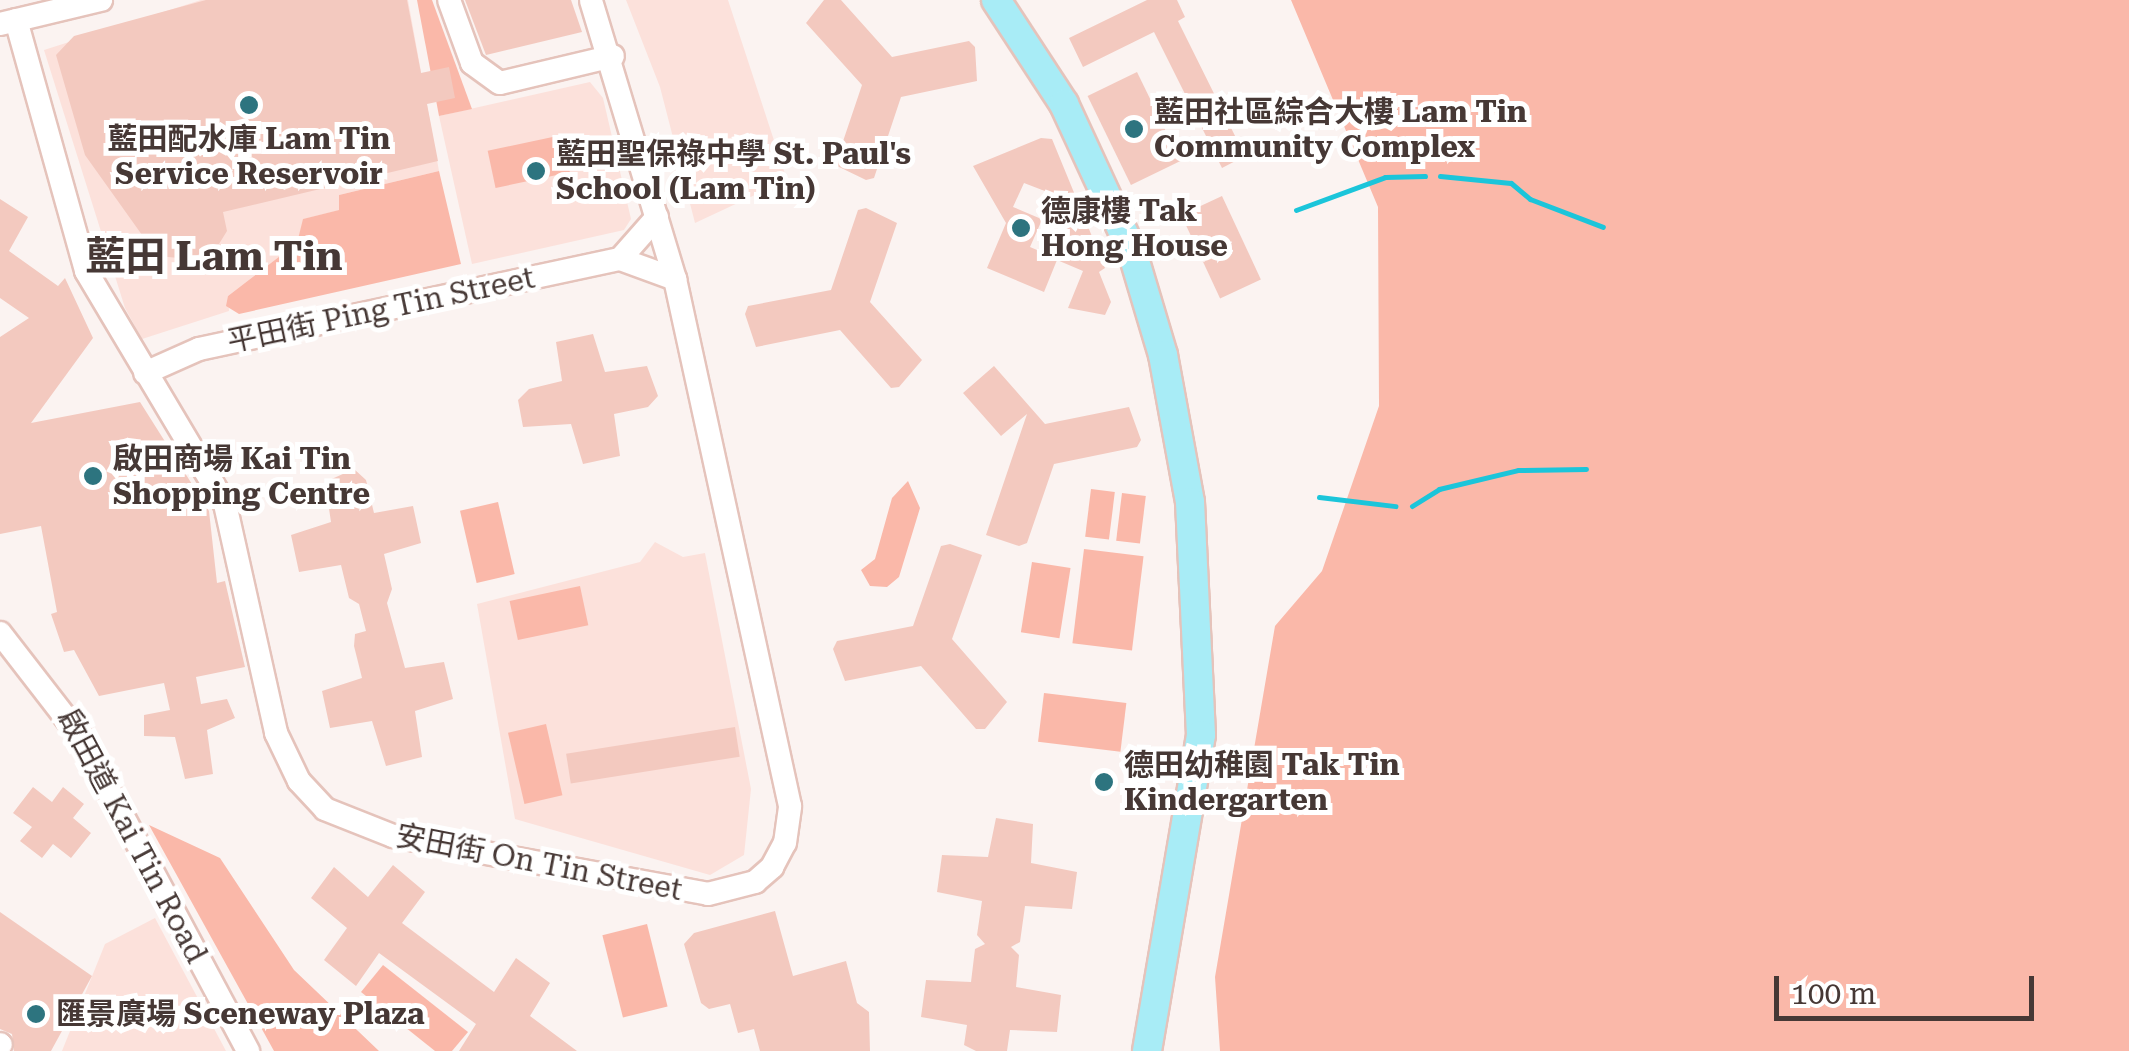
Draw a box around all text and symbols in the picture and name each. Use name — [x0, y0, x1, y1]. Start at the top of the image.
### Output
marker: 藍田配水庫 Lam Tin Service Reservoir — [238, 94, 260, 116]
place label: 藍田社區綜合大樓 Lam Tin Community Complex — [1154, 94, 1527, 164]
marker: 藍田社區綜合大樓 Lam Tin Community Complex — [1123, 118, 1145, 140]
place label: 藍田配水庫 Lam Tin Service Reservoir — [108, 121, 390, 192]
place label: 藍田聖保祿中學 St. Paul's School (Lam Tin) — [556, 136, 911, 206]
marker: 藍田聖保祿中學 St. Paul's School (Lam Tin) — [525, 160, 547, 182]
place label: 德康樓 Tak Hong House — [1041, 193, 1228, 264]
marker: 德康樓 Tak Hong House — [1010, 217, 1032, 239]
district label: 藍田 Lam Tin — [85, 233, 343, 281]
street label: 平田街 Ping Tin Street — [224, 260, 538, 360]
place label: 啟田商場 Kai Tin Shopping Centre — [113, 441, 370, 512]
marker: 啟田商場 Kai Tin Shopping Centre — [82, 465, 104, 487]
street label: 啟田道 Kai Tin Road — [50, 703, 214, 969]
place label: 德田幼稚園 Tak Tin Kindergarten — [1124, 747, 1400, 818]
marker: 德田幼稚園 Tak Tin Kindergarten — [1093, 771, 1115, 793]
street label: 安田街 On Tin Street — [393, 818, 685, 908]
scale bar — [1779, 956, 2039, 1018]
text: 100 m — [1791, 976, 1876, 1011]
place label: 匯景廣場 Sceneway Plaza — [56, 996, 424, 1032]
marker: 匯景廣場 Sceneway Plaza — [25, 1003, 47, 1025]

